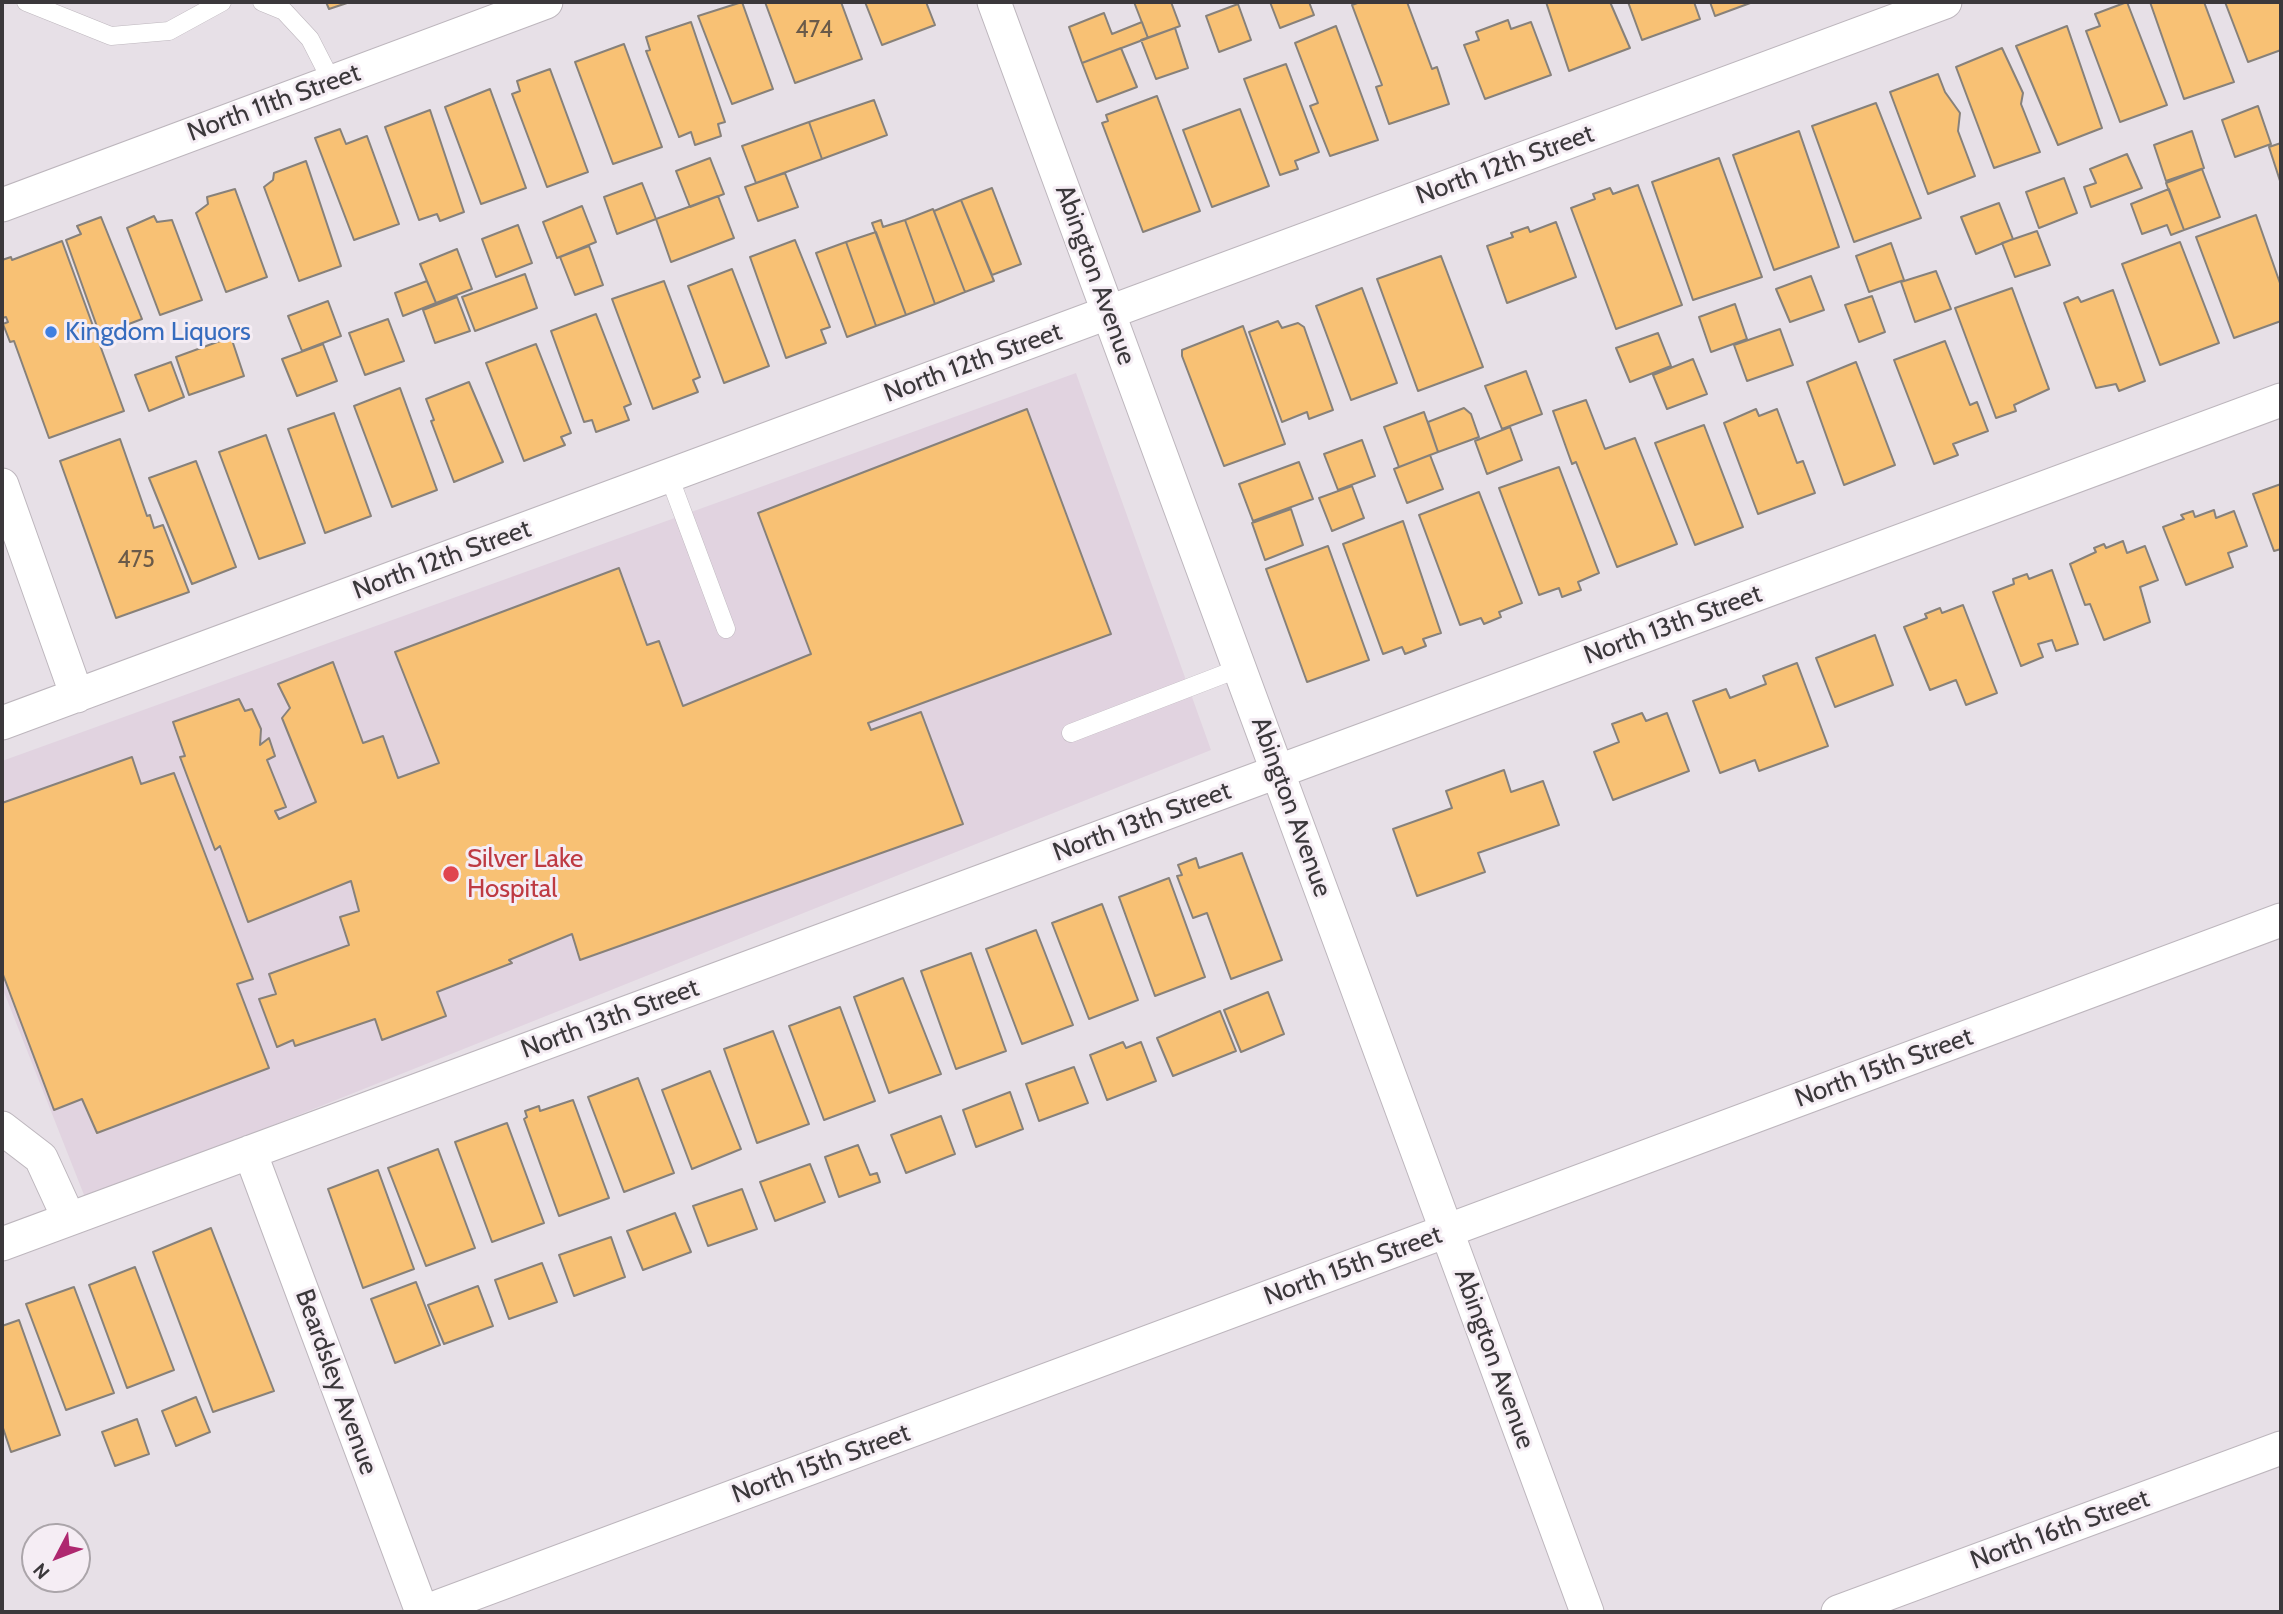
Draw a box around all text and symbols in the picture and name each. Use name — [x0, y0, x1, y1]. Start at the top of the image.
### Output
house number: 474 — [795, 16, 833, 44]
street label: North 11th Street — [183, 57, 365, 149]
street label: North 12th Street — [1412, 118, 1598, 212]
street label: Abington Avenue — [1048, 181, 1142, 369]
place label: Kingdom Liquors — [65, 316, 251, 348]
street label: North 12th Street — [880, 316, 1066, 410]
marker: Kingdom Liquors — [43, 324, 59, 340]
street label: North 12th Street — [349, 513, 535, 607]
house number: 475 — [117, 546, 155, 574]
street label: North 13th Street — [1580, 578, 1766, 672]
street label: Abington Avenue — [1244, 713, 1338, 901]
street label: North 13th Street — [1049, 775, 1235, 869]
place label: Silver Lake Hospital — [467, 843, 583, 904]
marker: Silver Lake Hospital — [441, 864, 461, 884]
street label: North 13th Street — [517, 972, 703, 1066]
street label: North 15th Street — [1791, 1021, 1977, 1115]
street label: North 15th Street — [1260, 1219, 1446, 1313]
street label: Abington Avenue — [1447, 1265, 1541, 1453]
street label: Beardsley Avenue — [288, 1285, 384, 1479]
street label: North 15th Street — [728, 1417, 914, 1511]
street label: North 16th Street — [1966, 1483, 2154, 1577]
north arrow — [21, 1523, 91, 1593]
text: N — [28, 1558, 55, 1584]

